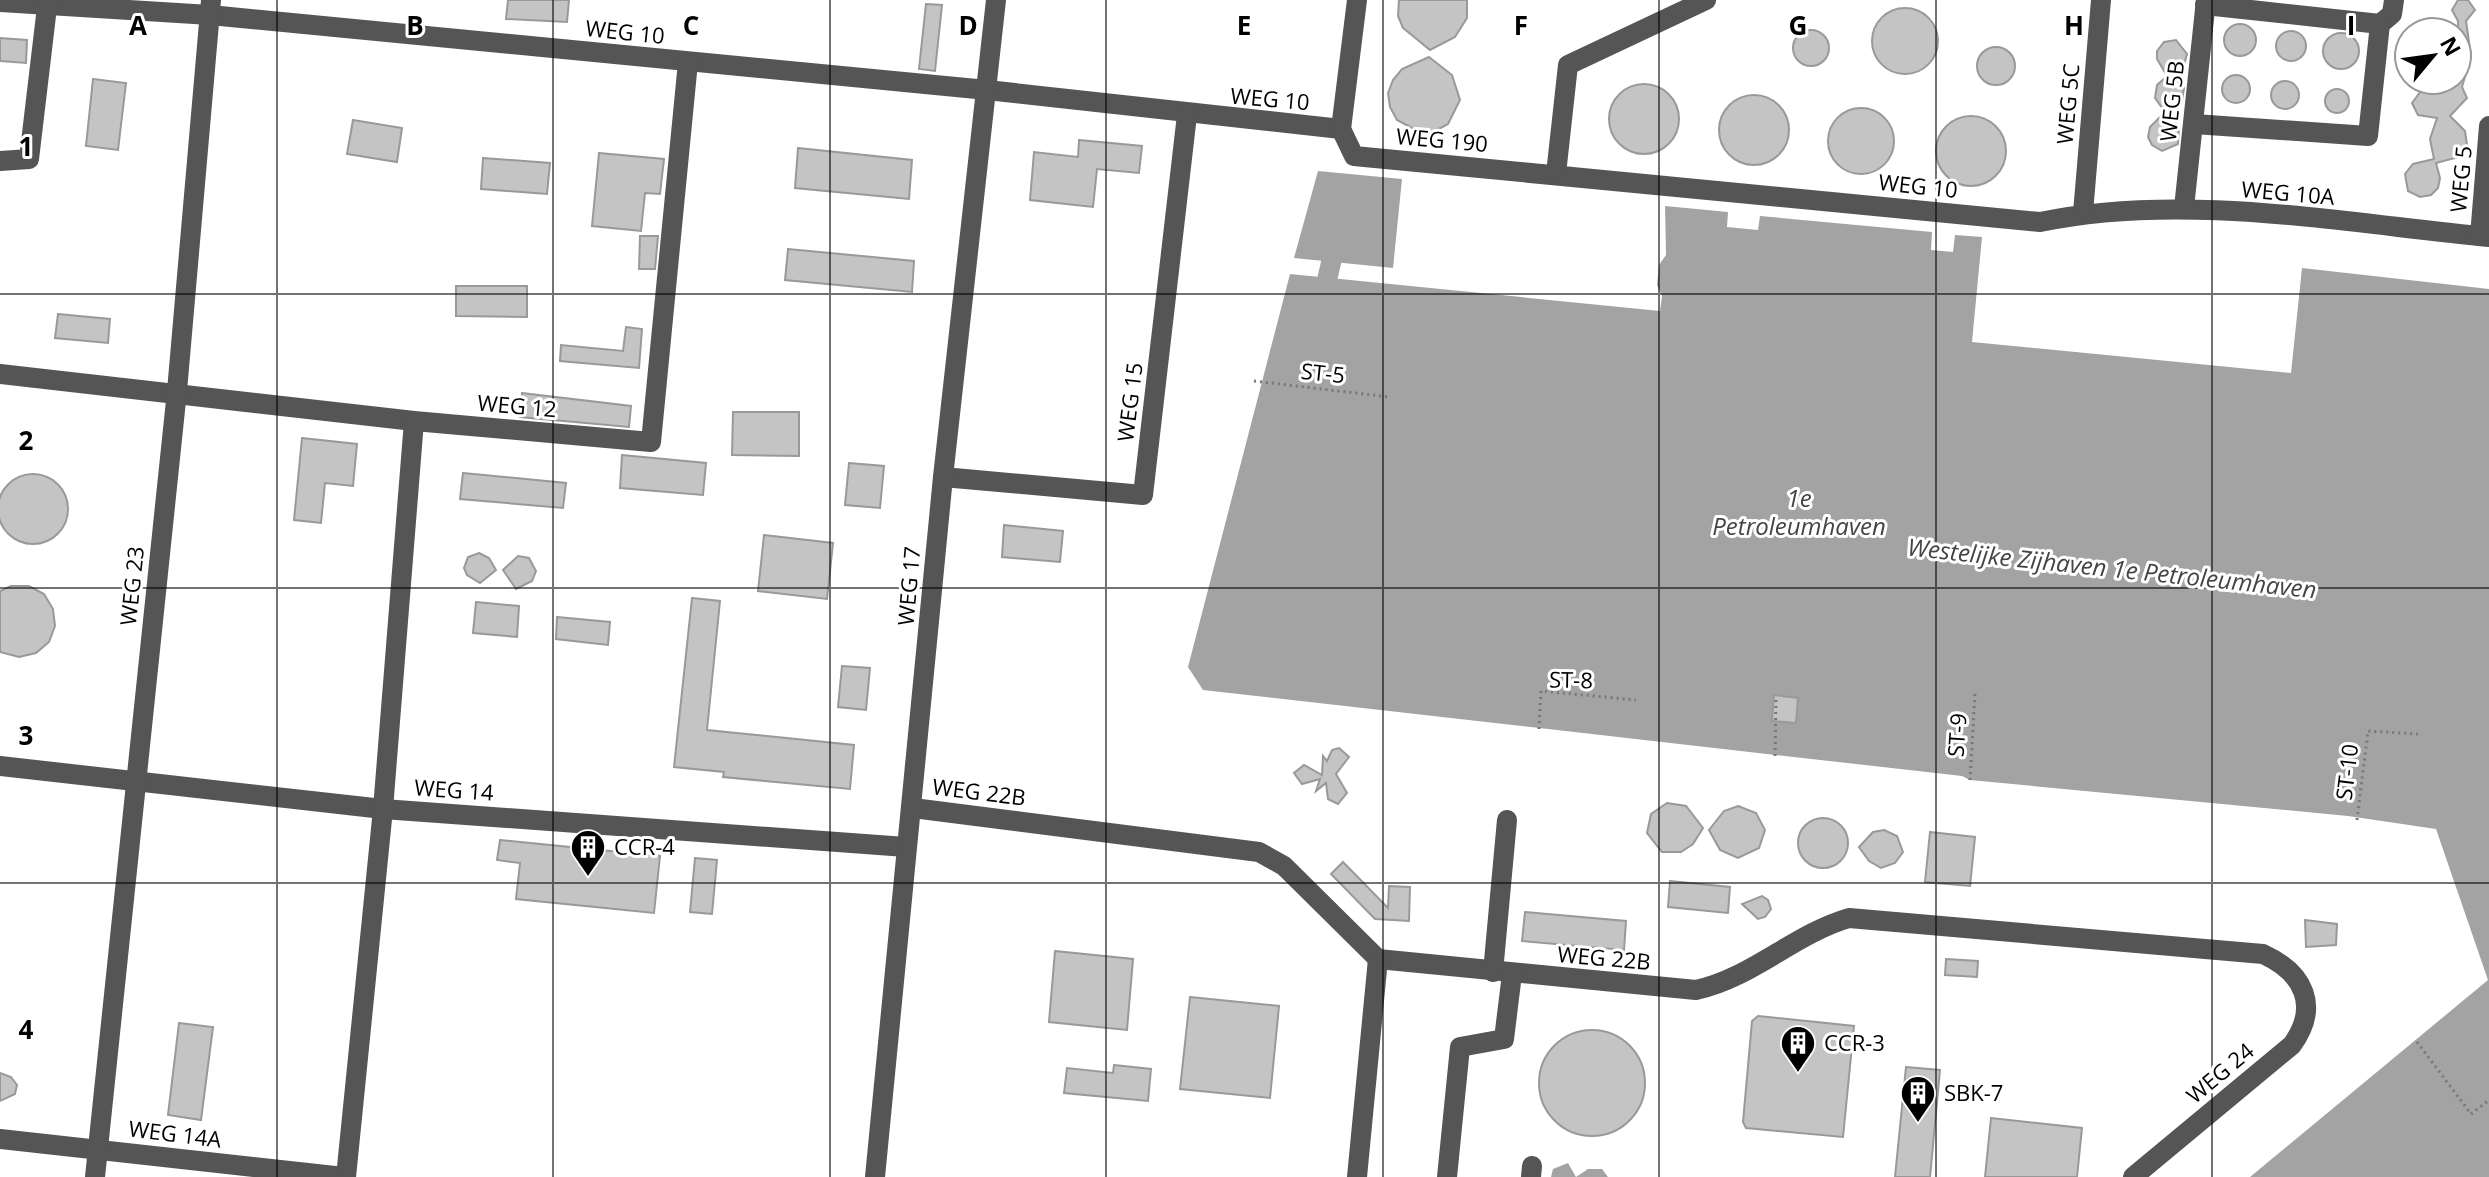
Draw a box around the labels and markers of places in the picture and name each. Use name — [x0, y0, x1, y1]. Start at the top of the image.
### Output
building icon: CCR-4 — [569, 828, 607, 878]
place label: CCR-4 — [614, 831, 675, 861]
building icon: CCR-3 — [1779, 1024, 1817, 1074]
place label: CCR-3 — [1824, 1027, 1885, 1057]
building icon: SBK-7 — [1899, 1074, 1937, 1124]
place label: SBK-7 — [1944, 1077, 2003, 1107]

